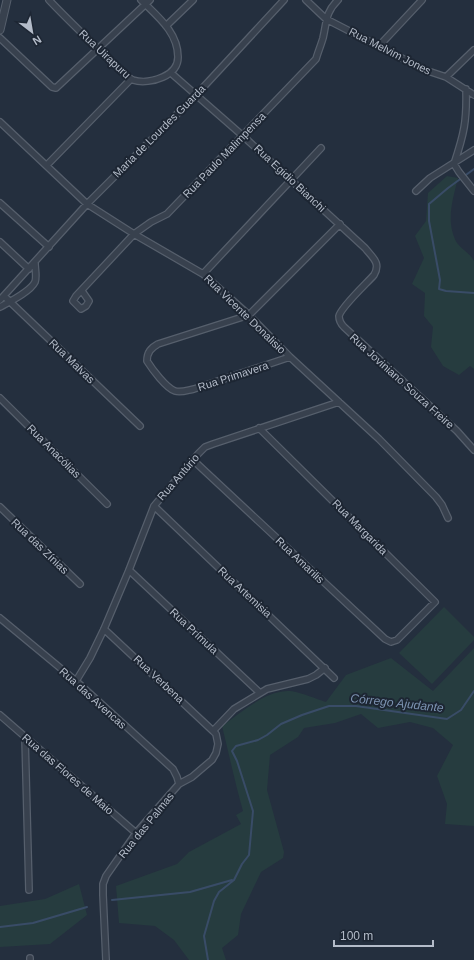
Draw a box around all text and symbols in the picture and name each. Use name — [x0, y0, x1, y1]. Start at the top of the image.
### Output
north arrow — [12, 12, 52, 52]
street label: Rua Melvim Jones — [347, 25, 433, 77]
street label: Rua Uirapuru — [77, 27, 133, 81]
text: N — [31, 33, 44, 48]
street label: Maria de Lourdes Guarda — [110, 82, 208, 180]
street label: Rua Paulo Malimpensa — [180, 109, 268, 200]
street label: Rua Egidio Bianchi — [252, 142, 328, 214]
street label: Rua Vicente Donalisio — [202, 272, 288, 356]
street label: Rua Joviniano Souza Freire — [348, 331, 456, 431]
street label: Rua Malvas — [47, 337, 97, 386]
street label: Rua Primavera — [196, 359, 271, 393]
street label: Rua Anacólias — [25, 422, 83, 480]
street label: Rua Antúrio — [155, 451, 201, 503]
street label: Rua Margarida — [330, 497, 391, 558]
street label: Rua das Zínias — [9, 516, 71, 576]
street label: Rua Amarilis — [273, 535, 327, 586]
street label: Rua Artemisia — [216, 564, 275, 620]
street label: Rua Prímula — [168, 606, 221, 657]
street label: Rua Verbena — [131, 653, 187, 706]
street label: Rua das Avencas — [57, 665, 129, 731]
water label: Córrego Ajudante — [350, 691, 445, 715]
street label: Rua das Flores de Maio — [20, 731, 116, 817]
street label: Rua das Palmas — [116, 789, 176, 860]
scale bar — [334, 922, 433, 948]
text: 100 m — [340, 929, 373, 943]

